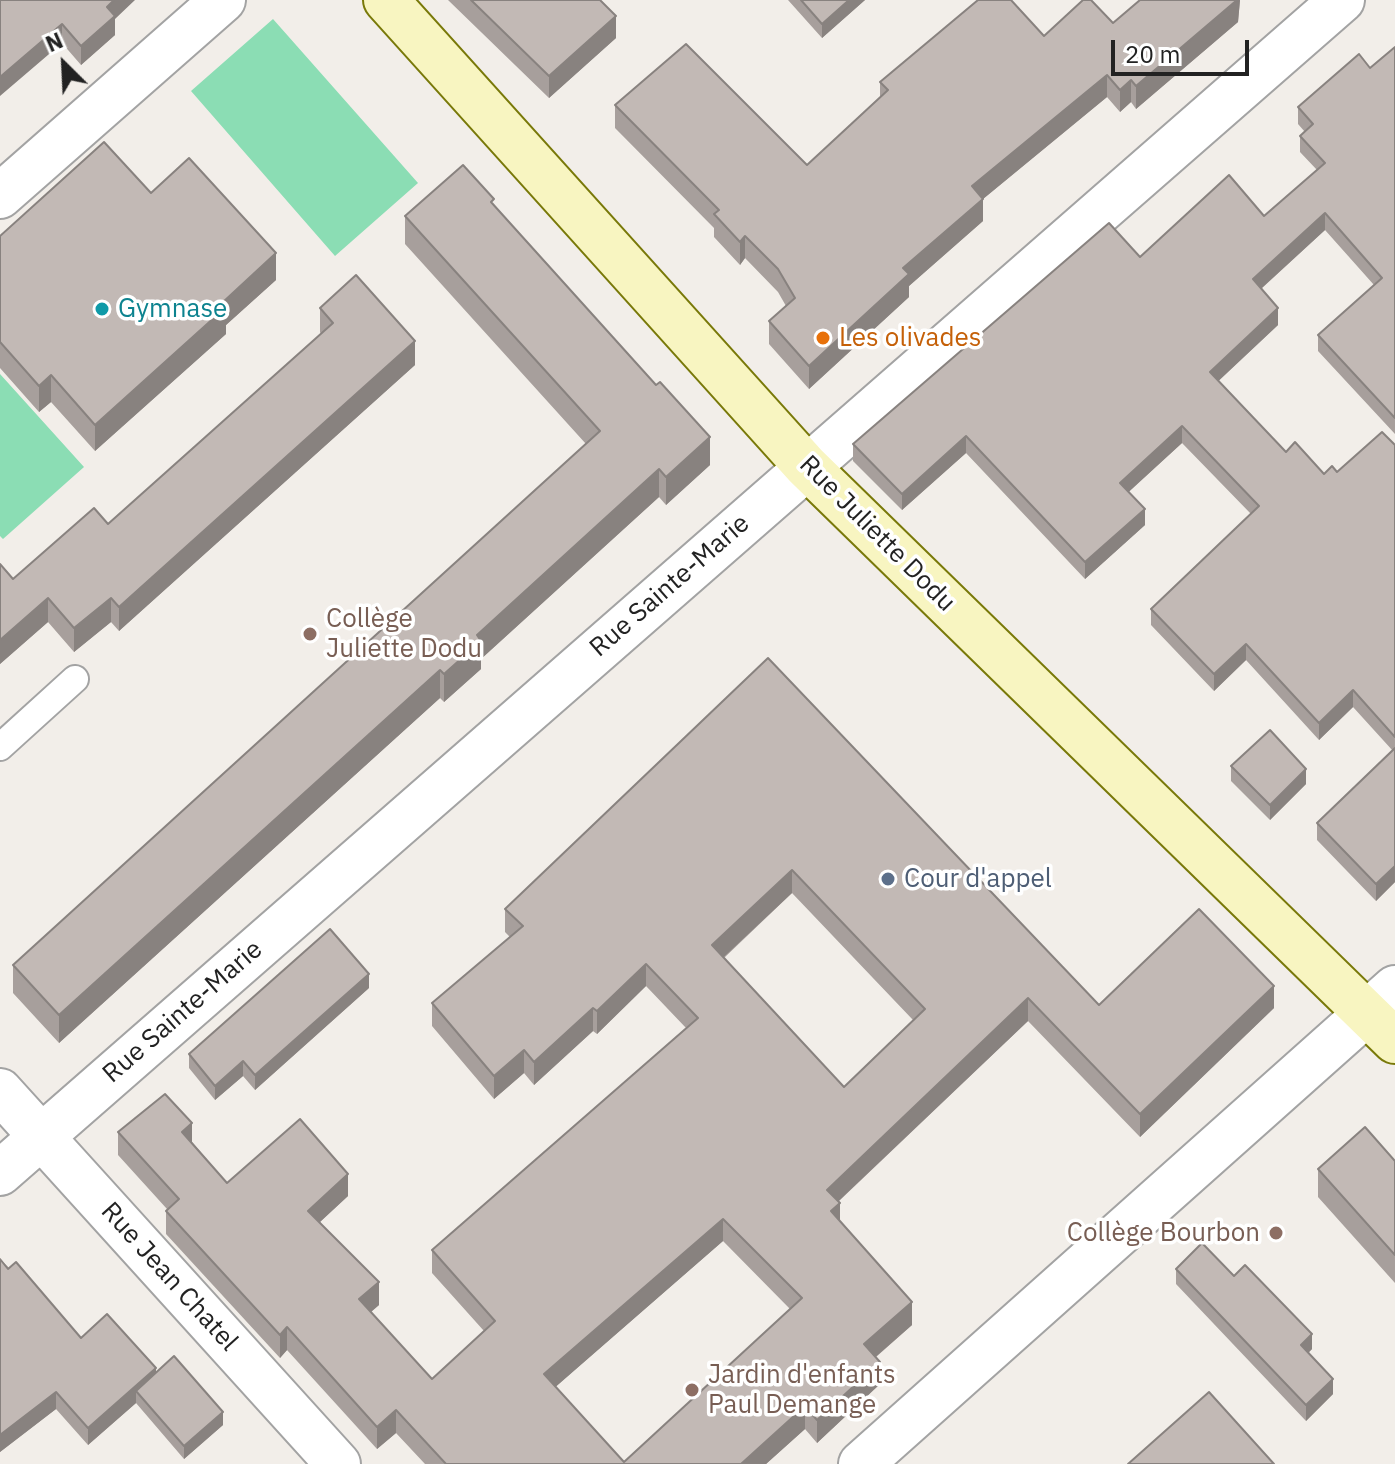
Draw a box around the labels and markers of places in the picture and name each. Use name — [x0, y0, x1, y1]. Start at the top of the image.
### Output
place label: Gymnase — [118, 293, 227, 325]
marker: Gymnase — [93, 300, 111, 318]
place label: Les olivades — [839, 322, 981, 354]
marker: Les olivades — [814, 329, 832, 347]
place label: Collège Juliette Dodu — [326, 603, 482, 664]
marker: Collège Juliette Dodu — [301, 625, 319, 643]
place label: Cour d'appel — [904, 863, 1052, 895]
marker: Cour d'appel — [879, 870, 897, 888]
place label: Collège Bourbon — [1067, 1217, 1260, 1249]
marker: Collège Bourbon — [1267, 1224, 1285, 1242]
place label: Jardin d'enfants Paul Demange — [708, 1359, 896, 1420]
marker: Jardin d'enfants Paul Demange — [683, 1381, 701, 1399]

